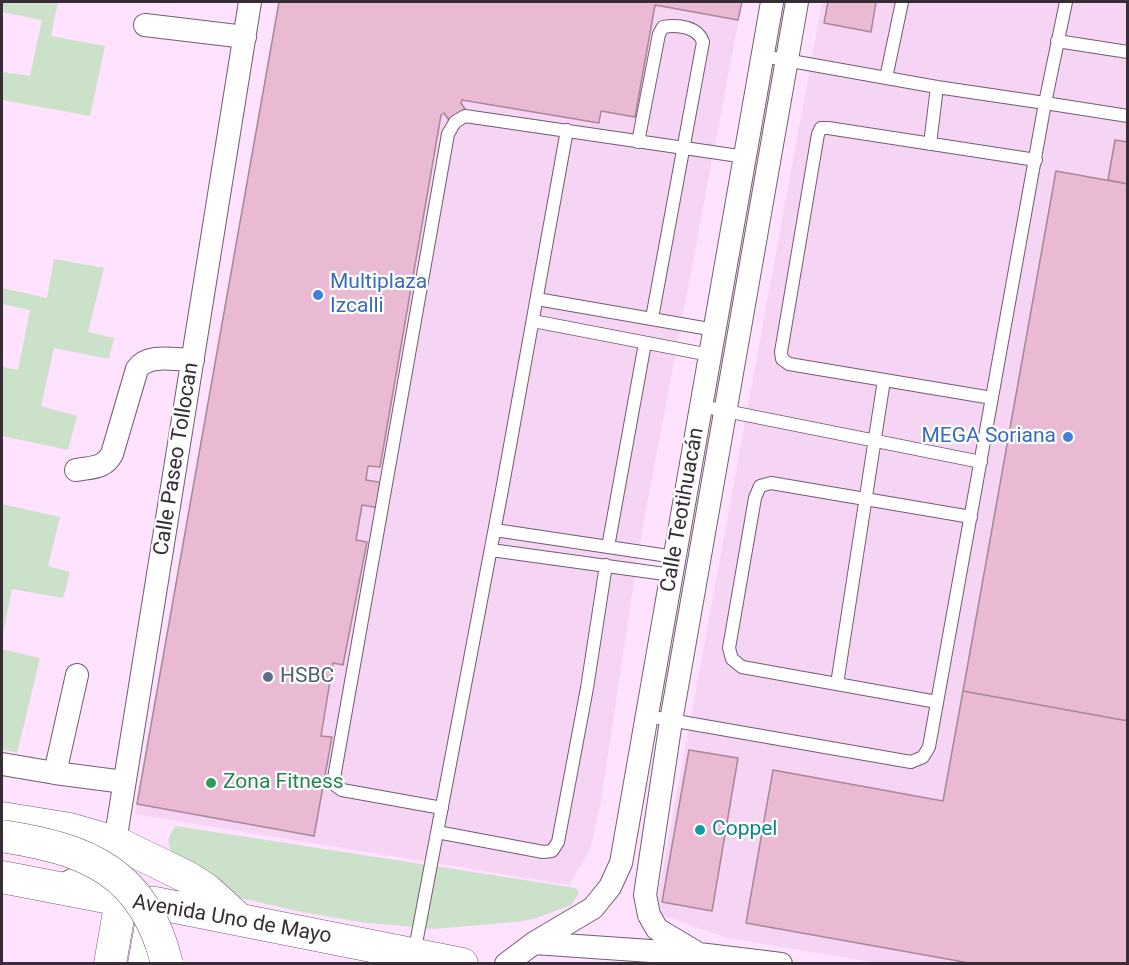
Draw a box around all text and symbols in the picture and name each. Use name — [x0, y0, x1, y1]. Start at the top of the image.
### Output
place label: Multiplaza Izcalli — [330, 270, 427, 320]
marker: Multiplaza Izcalli — [311, 288, 325, 302]
street label: Calle Paseo Tollocan — [149, 361, 205, 557]
place label: MEGA Soriana — [921, 424, 1056, 450]
street label: Calle Teotihuacán — [656, 426, 710, 594]
marker: MEGA Soriana — [1061, 430, 1075, 444]
place label: HSBC — [280, 664, 334, 690]
marker: HSBC — [261, 670, 275, 684]
place label: Zona Fitness — [223, 770, 344, 796]
marker: Zona Fitness — [204, 776, 218, 790]
place label: Coppel — [712, 817, 777, 843]
marker: Coppel — [693, 823, 707, 837]
street label: Avenida Uno de Mayo — [131, 890, 333, 950]

